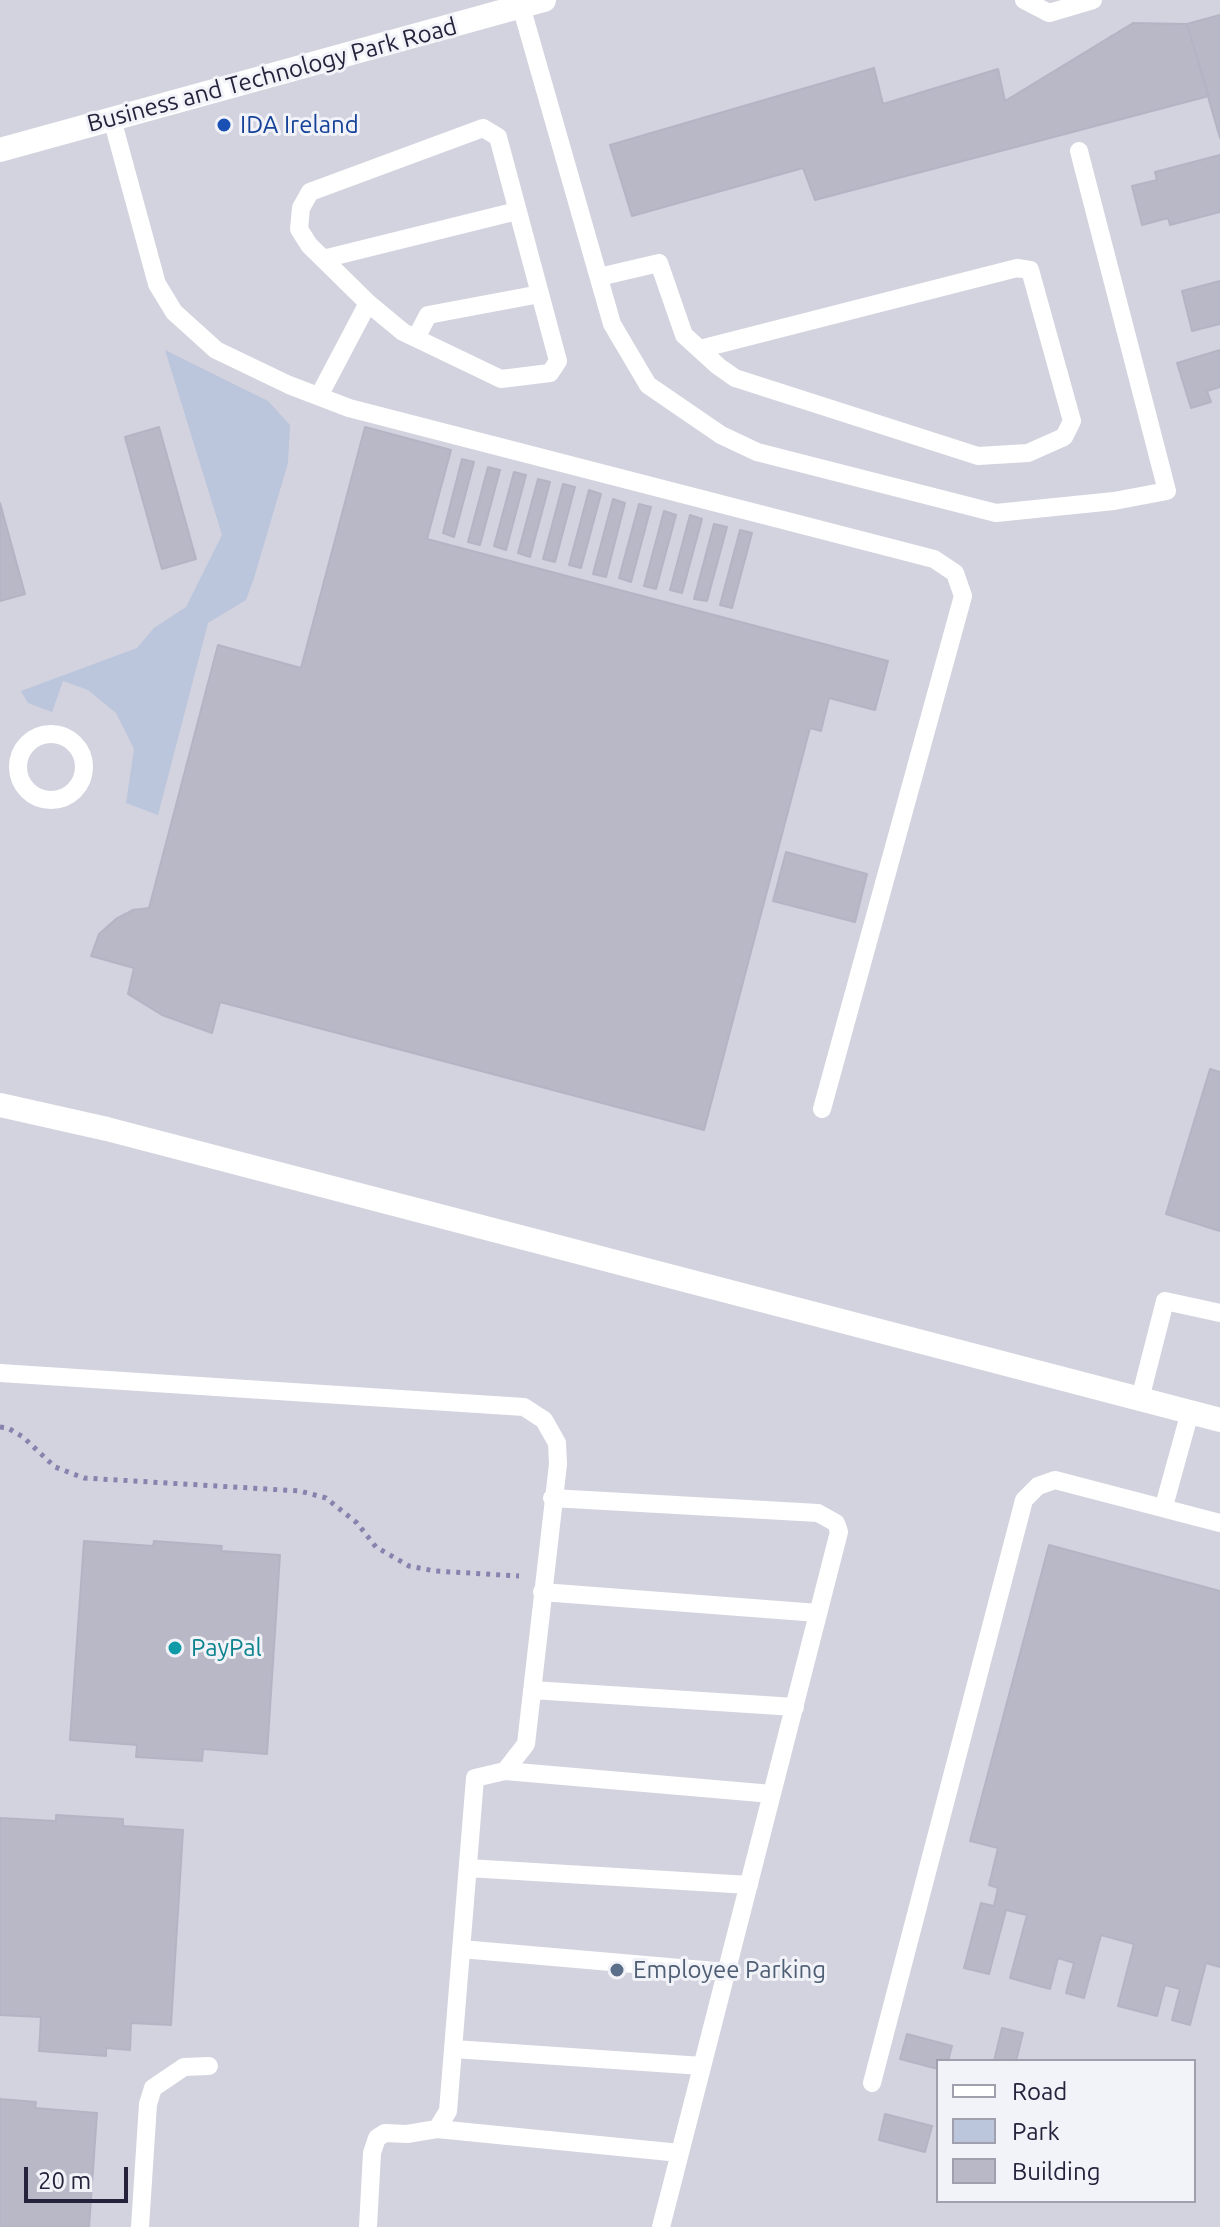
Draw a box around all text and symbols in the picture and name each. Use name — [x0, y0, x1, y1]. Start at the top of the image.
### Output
street label: Business and Technology Park Road — [84, 12, 460, 138]
place label: IDA Ireland — [240, 111, 359, 139]
marker: IDA Ireland — [215, 116, 233, 134]
place label: PayPal — [191, 1634, 262, 1662]
marker: PayPal — [166, 1639, 184, 1657]
place label: Employee Parking — [633, 1956, 826, 1984]
marker: Employee Parking — [608, 1961, 626, 1979]
legend — [936, 2059, 1196, 2203]
text: Road — [1012, 2078, 1067, 2105]
text: Park — [1012, 2118, 1060, 2145]
scale bar — [28, 2151, 132, 2201]
text: Building — [1012, 2158, 1100, 2185]
text: 20 m — [38, 2167, 91, 2194]

